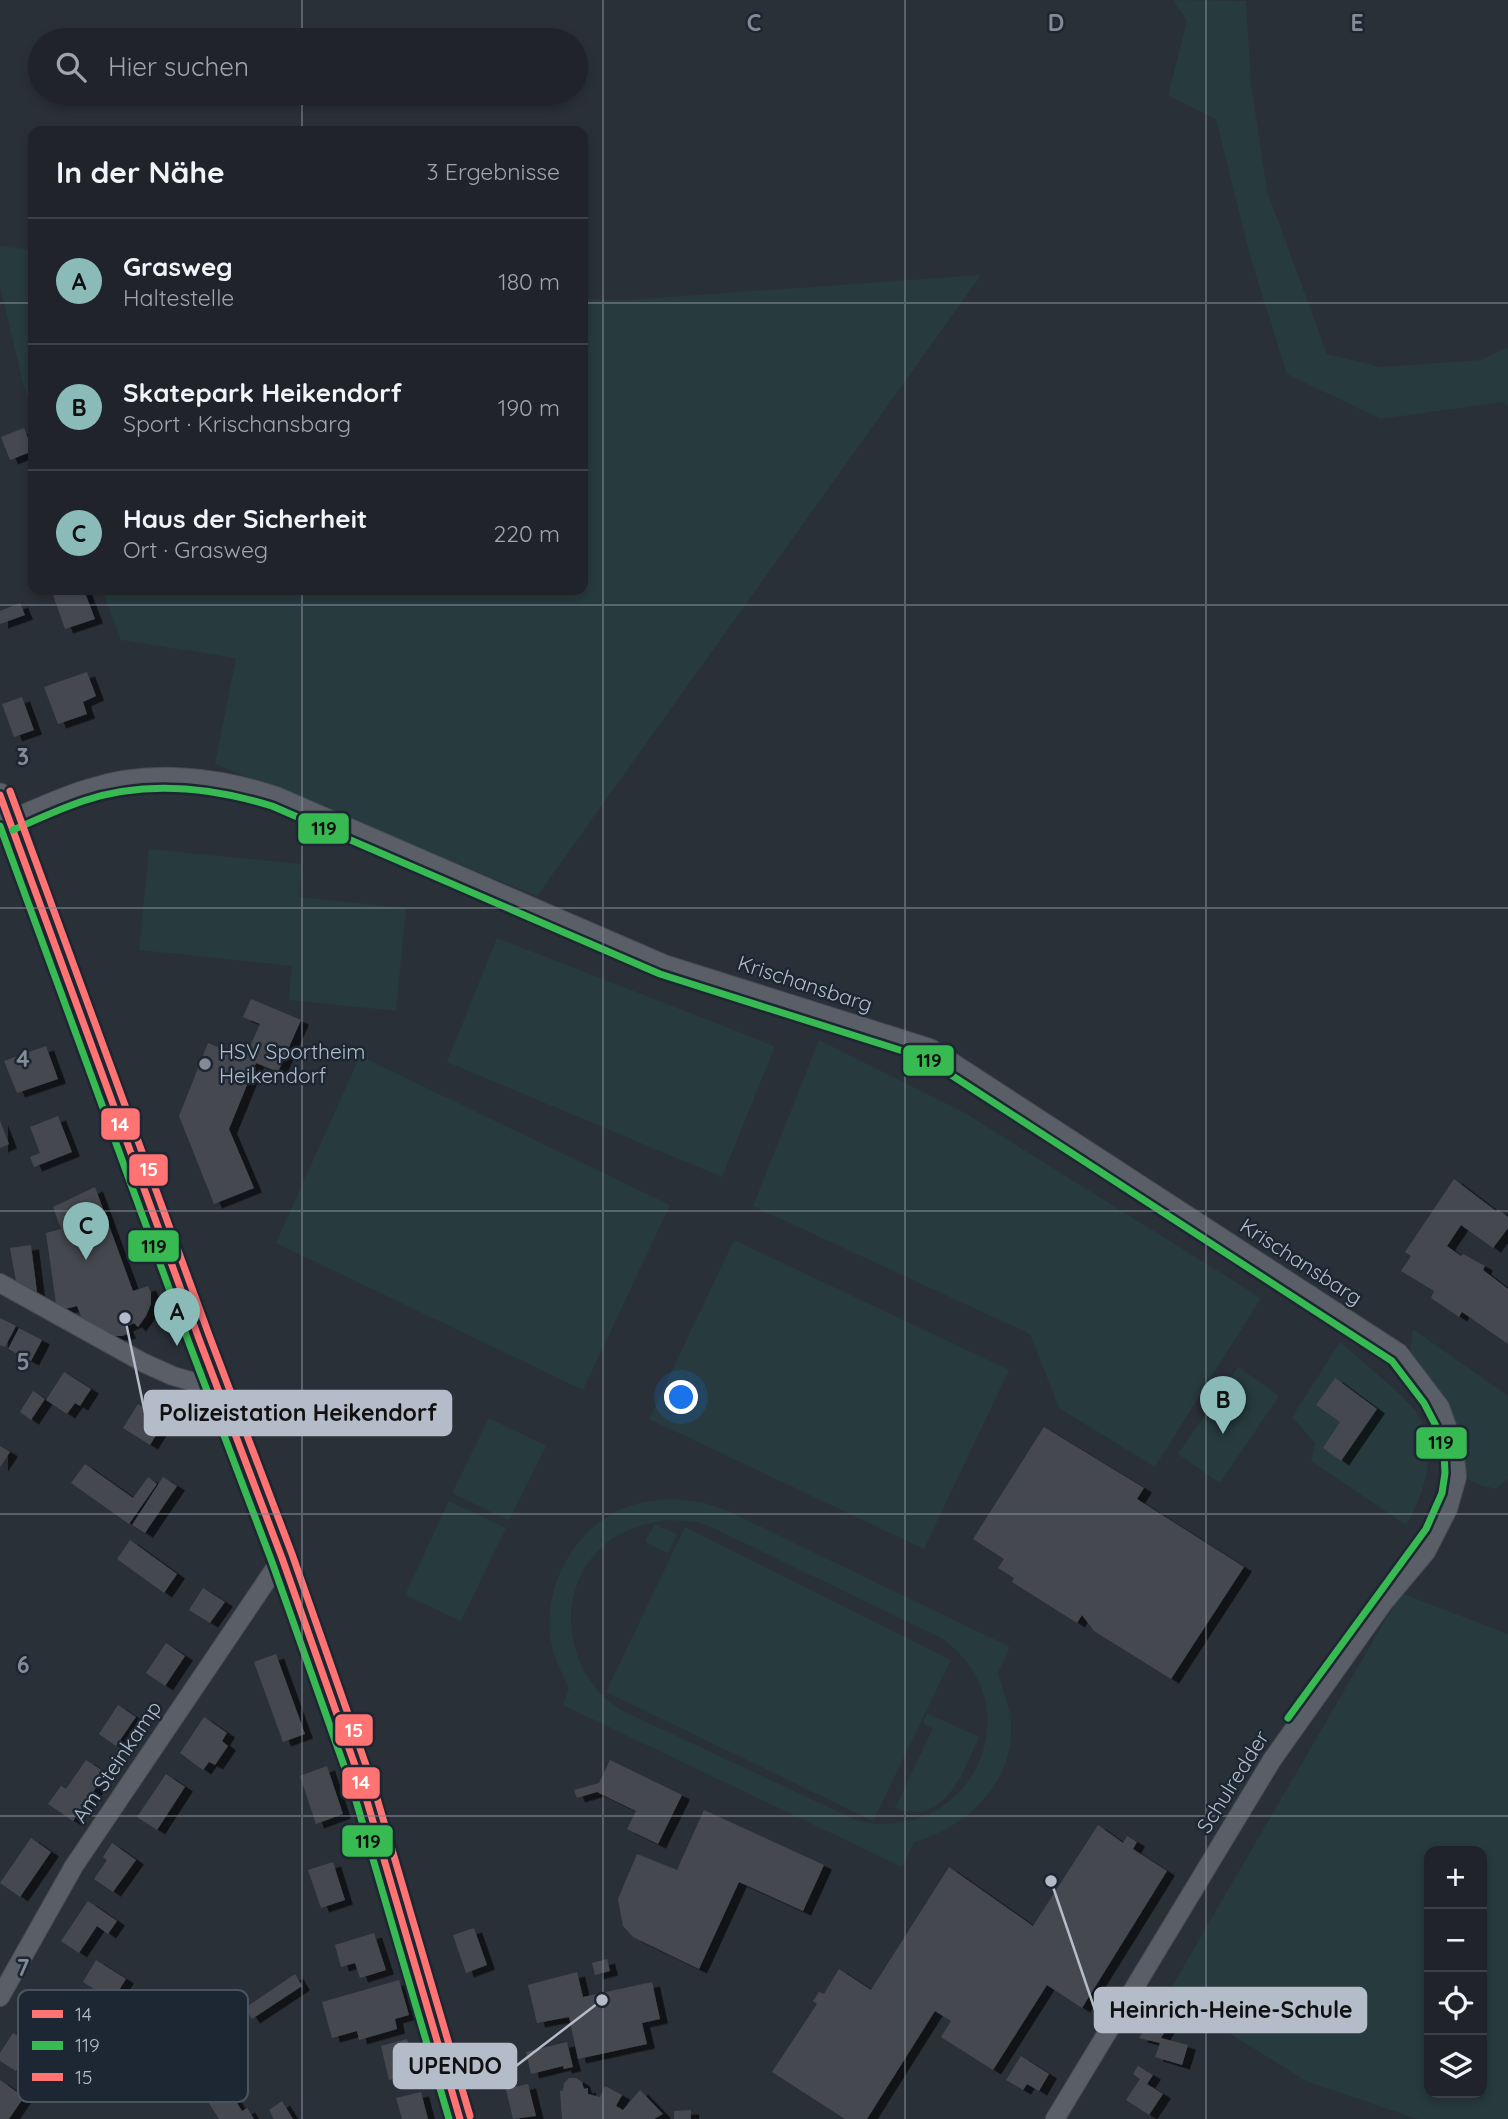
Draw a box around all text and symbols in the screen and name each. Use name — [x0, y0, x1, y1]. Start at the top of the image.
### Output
text: C — [747, 8, 761, 37]
text: D — [1048, 8, 1064, 37]
text: E — [1350, 8, 1364, 37]
search box — [28, 28, 588, 105]
icon: search — [52, 48, 90, 86]
text: Hier suchen — [108, 50, 249, 83]
text: In der Nähe — [56, 153, 225, 191]
text: 3 Ergebnisse — [426, 157, 560, 186]
text: Grasweg — [123, 250, 233, 283]
text: A — [72, 267, 86, 296]
text: 180 m — [498, 267, 560, 296]
text: Haltestelle — [123, 283, 234, 312]
text: Skatepark Heikendorf — [123, 376, 402, 409]
text: B — [71, 393, 87, 422]
text: 190 m — [498, 393, 560, 422]
text: Sport · Krischansbarg — [123, 409, 351, 438]
text: Haus der Sicherheit — [123, 502, 367, 535]
text: C — [72, 519, 86, 548]
text: 220 m — [494, 519, 560, 548]
text: Ort · Grasweg — [123, 535, 268, 564]
text: 3 — [17, 742, 29, 771]
line badge: 119 — [297, 812, 350, 845]
text: 119 — [311, 816, 337, 840]
street label: Krischansbarg — [735, 949, 876, 1017]
place label: HSV Sportheim Heikendorf — [219, 1038, 365, 1088]
text: 4 — [16, 1044, 30, 1073]
line badge: 119 — [902, 1044, 955, 1077]
text: 119 — [916, 1048, 942, 1072]
marker: HSV Sportheim Heikendorf — [197, 1056, 213, 1072]
line badge: 14 — [100, 1107, 141, 1141]
text: 14 — [111, 1112, 129, 1136]
line badge: 15 — [128, 1153, 169, 1187]
text: 15 — [140, 1157, 158, 1181]
pin: C — [63, 1202, 109, 1260]
street label: Krischansbarg — [1236, 1212, 1367, 1310]
line badge: 119 — [127, 1229, 180, 1263]
text: 119 — [141, 1234, 167, 1258]
pin: A — [154, 1288, 200, 1346]
text: 5 — [16, 1347, 30, 1376]
pin: B — [1200, 1376, 1246, 1434]
your location — [664, 1380, 698, 1414]
callout: Polizeistation Heikendorf — [145, 1391, 451, 1435]
text: Polizeistation Heikendorf — [159, 1398, 437, 1427]
line badge: 119 — [1415, 1426, 1468, 1460]
text: 119 — [1428, 1430, 1454, 1454]
text: 6 — [17, 1650, 29, 1679]
street label: Am Steinkamp — [66, 1695, 167, 1827]
line badge: 15 — [334, 1713, 374, 1747]
text: 15 — [345, 1718, 363, 1742]
street label: Schulredder — [1190, 1725, 1274, 1838]
line badge: 14 — [341, 1766, 381, 1800]
text: 14 — [352, 1770, 370, 1794]
line badge: 119 — [341, 1824, 394, 1858]
text: 119 — [355, 1829, 381, 1853]
map controls — [1424, 1846, 1487, 2098]
button: + — [1424, 1846, 1487, 1909]
button: − — [1424, 1909, 1487, 1972]
text: 7 — [17, 1953, 30, 1982]
button: locate — [1424, 1972, 1487, 2035]
callout: Heinrich-Heine-Schule — [1095, 1988, 1366, 2032]
legend — [18, 1990, 248, 2102]
text: Heinrich-Heine-Schule — [1109, 1995, 1353, 2024]
text: 14 — [75, 2002, 92, 2026]
text: 119 — [75, 2033, 100, 2057]
button: layers — [1424, 2035, 1487, 2098]
callout: UPENDO — [394, 2044, 516, 2088]
text: UPENDO — [408, 2051, 502, 2080]
text: 15 — [75, 2065, 92, 2089]

